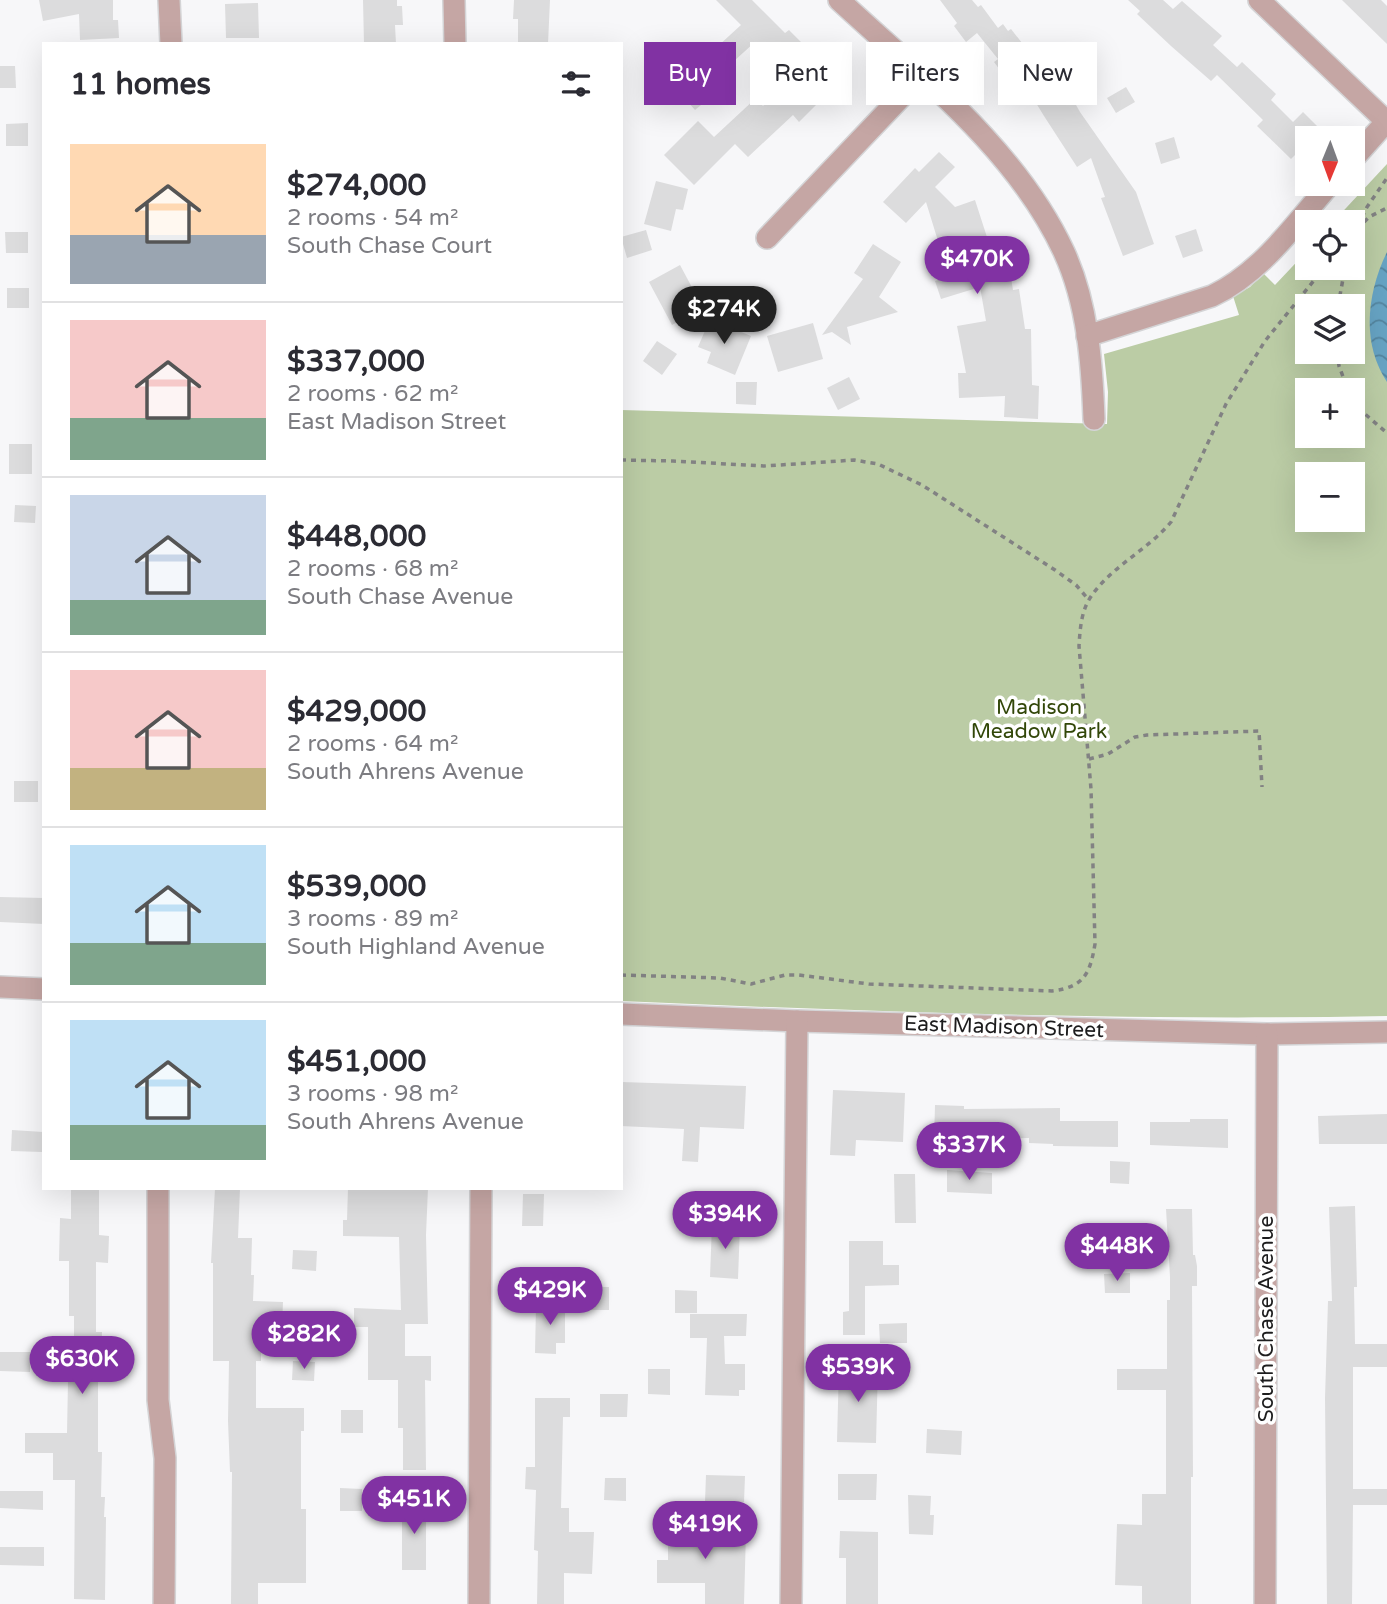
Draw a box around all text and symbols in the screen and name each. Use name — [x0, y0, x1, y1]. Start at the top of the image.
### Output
chip: Buy — [644, 42, 736, 105]
chip: Rent — [750, 42, 852, 105]
chip: Filters — [866, 42, 984, 105]
chip: New — [998, 42, 1097, 105]
icon: filters — [557, 65, 595, 103]
text: 11 homes — [70, 66, 211, 103]
north arrow — [1295, 126, 1365, 196]
map controls — [1295, 126, 1365, 532]
text: $274,000 — [287, 167, 426, 204]
icon: home — [126, 172, 210, 256]
text: 2 rooms · 54 m² — [287, 204, 458, 232]
button: locate — [1295, 210, 1365, 280]
text: South Chase Court — [287, 232, 492, 260]
pin: $470K — [928, 236, 1026, 296]
text: $470K — [941, 245, 1013, 273]
pin: $274K — [675, 286, 773, 346]
button: layers — [1295, 294, 1365, 364]
text: $274K — [688, 295, 760, 323]
text: $337,000 — [287, 343, 425, 380]
icon: home — [126, 348, 210, 432]
button: + — [1295, 378, 1365, 448]
text: 2 rooms · 62 m² — [287, 380, 458, 408]
text: East Madison Street — [287, 408, 506, 436]
button: − — [1295, 462, 1365, 532]
text: $448,000 — [287, 518, 426, 555]
icon: home — [126, 523, 210, 607]
text: 2 rooms · 68 m² — [287, 555, 458, 583]
text: South Chase Avenue — [287, 583, 513, 611]
text: $429,000 — [287, 693, 426, 730]
park label: Madison Meadow Park — [971, 695, 1107, 744]
icon: home — [126, 698, 210, 782]
text: 2 rooms · 64 m² — [287, 730, 458, 758]
text: South Ahrens Avenue — [287, 758, 524, 786]
text: $539,000 — [287, 868, 426, 905]
icon: home — [126, 873, 210, 957]
text: 3 rooms · 89 m² — [287, 905, 458, 933]
text: South Highland Avenue — [287, 933, 545, 961]
street label: East Madison Street — [904, 1011, 1104, 1043]
text: $451,000 — [287, 1043, 426, 1080]
icon: home — [126, 1048, 210, 1132]
text: 3 rooms · 98 m² — [287, 1080, 458, 1108]
text: South Ahrens Avenue — [287, 1108, 524, 1136]
pin: $337K — [920, 1122, 1018, 1182]
text: $337K — [933, 1131, 1005, 1159]
pin: $394K — [676, 1192, 774, 1251]
text: $394K — [689, 1200, 761, 1228]
street label: South Chase Avenue — [1254, 1216, 1279, 1422]
pin: $448K — [1068, 1224, 1166, 1283]
text: $448K — [1081, 1232, 1153, 1260]
pin: $429K — [501, 1268, 599, 1327]
text: $429K — [514, 1276, 586, 1304]
pin: $282K — [255, 1312, 353, 1371]
text: $282K — [268, 1320, 340, 1348]
pin: $630K — [33, 1336, 131, 1396]
pin: $539K — [809, 1344, 907, 1404]
text: $630K — [46, 1345, 118, 1373]
text: $539K — [822, 1353, 894, 1381]
pin: $451K — [365, 1476, 463, 1536]
text: $451K — [378, 1485, 450, 1513]
pin: $419K — [656, 1502, 754, 1561]
text: $419K — [669, 1510, 741, 1538]

